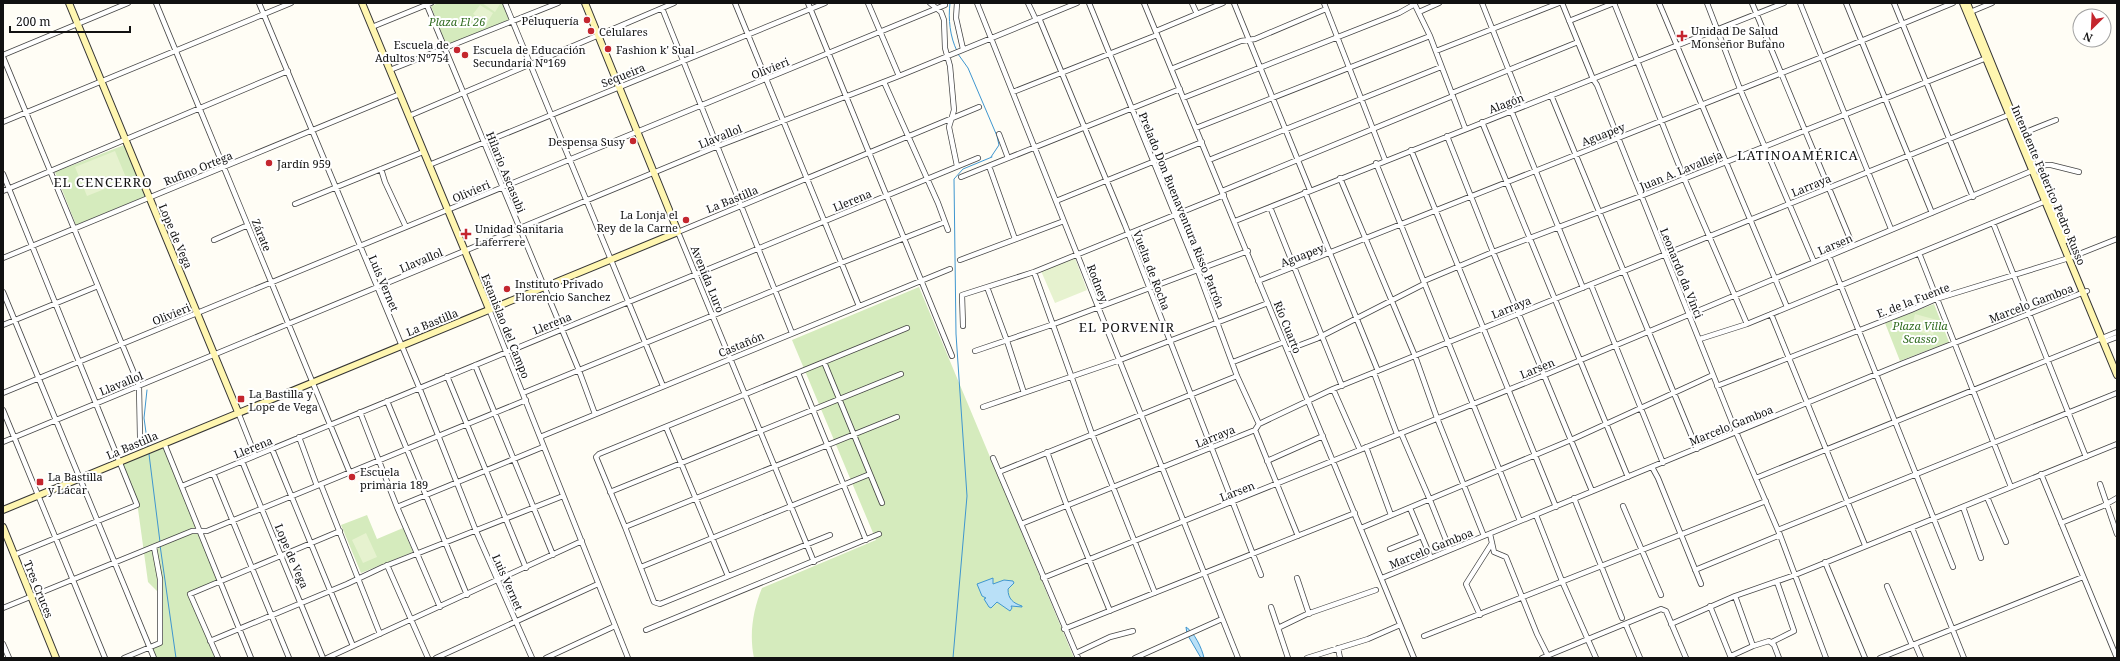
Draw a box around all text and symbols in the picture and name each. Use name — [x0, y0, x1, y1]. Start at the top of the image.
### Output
scale bar — [10, 8, 130, 34]
north arrow — [2072, 8, 2112, 48]
text: 200 m — [16, 13, 51, 30]
place label: Peluquería — [522, 13, 579, 28]
park label: Plaza El 26 — [428, 14, 486, 29]
marker: Peluquería — [582, 15, 592, 25]
place label: Unidad De Salud Monseñor Bufano — [1691, 23, 1785, 51]
place label: Celulares — [599, 24, 648, 39]
marker: Celulares — [586, 26, 596, 36]
text: N — [2080, 29, 2095, 46]
marker: Unidad De Salud Monseñor Bufano — [1676, 30, 1688, 42]
place label: Escuela de Adultos Nº754 — [375, 37, 449, 65]
place label: Escuela de Educación Secundaria Nº169 — [473, 42, 586, 70]
place label: Fashion k' Sual — [616, 42, 695, 57]
marker: Fashion k' Sual — [603, 44, 613, 54]
marker: Escuela de Adultos Nº754 — [452, 45, 462, 55]
marker: Escuela de Educación Secundaria Nº169 — [460, 50, 470, 60]
street label: Olivieri — [749, 53, 792, 82]
street label: Sequeira — [599, 59, 647, 91]
street label: Alagón — [1486, 89, 1526, 117]
street label: Intendente Federico Pedro Russo — [2008, 103, 2090, 267]
street label: Prelado Don Buenaventura Risso Patrón — [1136, 110, 1228, 310]
street label: Aguapey — [1579, 119, 1628, 149]
street label: Llavallol — [696, 120, 744, 151]
street label: Hilario Ascasubi — [483, 129, 529, 215]
place label: Despensa Susy — [548, 134, 626, 149]
marker: Despensa Susy — [628, 136, 638, 146]
district label: LATINOAMÉRICA — [1737, 146, 1859, 164]
street label: Rufino Ortega — [161, 147, 235, 189]
street label: Juan A. Lavalleja — [1636, 147, 1725, 194]
place label: Jardín 959 — [276, 156, 331, 171]
marker: Jardín 959 — [264, 158, 274, 168]
street label: Larraya — [1789, 170, 1833, 200]
district label: EL CENCERRO — [53, 173, 153, 191]
street label: Olivieri — [450, 176, 493, 206]
street label: La Bastilla — [704, 182, 760, 216]
street label: Llerena — [830, 185, 874, 215]
street label: Lope de Vega — [156, 201, 196, 271]
place label: La Lonja el Rey de la Carne — [597, 207, 679, 235]
marker: La Lonja el Rey de la Carne — [681, 215, 691, 225]
street label: Zárate — [249, 217, 275, 253]
place label: Unidad Sanitaria Laferrere — [475, 221, 564, 249]
street label: Leonardo da Vinci — [1657, 226, 1707, 321]
marker: Unidad Sanitaria Laferrere — [460, 228, 472, 240]
street label: Vuelta de Rocha — [1130, 228, 1174, 312]
street label: Larsen — [1815, 230, 1855, 258]
street label: Aguapey — [1278, 240, 1327, 270]
street label: Avenida Luro — [688, 243, 728, 315]
street label: Llavallol — [397, 244, 445, 276]
street label: Luis Vernet — [365, 253, 403, 314]
street label: Rodney — [1084, 262, 1112, 305]
street label: Estanislao del Campo — [478, 271, 534, 381]
place label: Instituto Privado Florencio Sanchez — [515, 276, 611, 304]
street label: E. de la Fuente — [1875, 279, 1952, 321]
street label: Marcelo Gamboa — [1987, 280, 2075, 326]
marker: Instituto Privado Florencio Sanchez — [502, 284, 512, 294]
street label: Larraya — [1489, 292, 1533, 322]
street label: Olivieri — [150, 299, 193, 328]
street label: Río Cuarto — [1271, 299, 1305, 355]
street label: La Bastilla — [404, 305, 460, 339]
street label: Llerena — [530, 308, 574, 338]
district label: EL PORVENIR — [1079, 318, 1175, 336]
park label: Plaza Villa Scasso — [1891, 318, 1948, 346]
street label: Castañón — [716, 328, 766, 360]
street label: Larsen — [1517, 354, 1557, 382]
street label: Llavallol — [97, 367, 145, 398]
place label: La Bastilla y Lope de Vega — [249, 386, 318, 414]
marker: La Bastilla y Lope de Vega — [236, 394, 246, 404]
street label: Marcelo Gamboa — [1687, 401, 1775, 449]
street label: Larraya — [1193, 421, 1237, 451]
street label: La Bastilla — [104, 427, 160, 463]
street label: Llerena — [231, 432, 275, 462]
place label: Escuela primaria 189 — [360, 464, 428, 492]
place label: La Bastilla y Lácar — [48, 469, 103, 497]
marker: Escuela primaria 189 — [347, 472, 357, 482]
marker: La Bastilla y Lácar — [35, 477, 45, 487]
street label: Larsen — [1217, 478, 1257, 504]
street label: Lope de Vega — [272, 521, 312, 591]
street label: Marcelo Gamboa — [1387, 524, 1475, 572]
street label: Luis Vernet — [489, 552, 527, 613]
street label: Tres Cruces — [21, 558, 57, 620]

